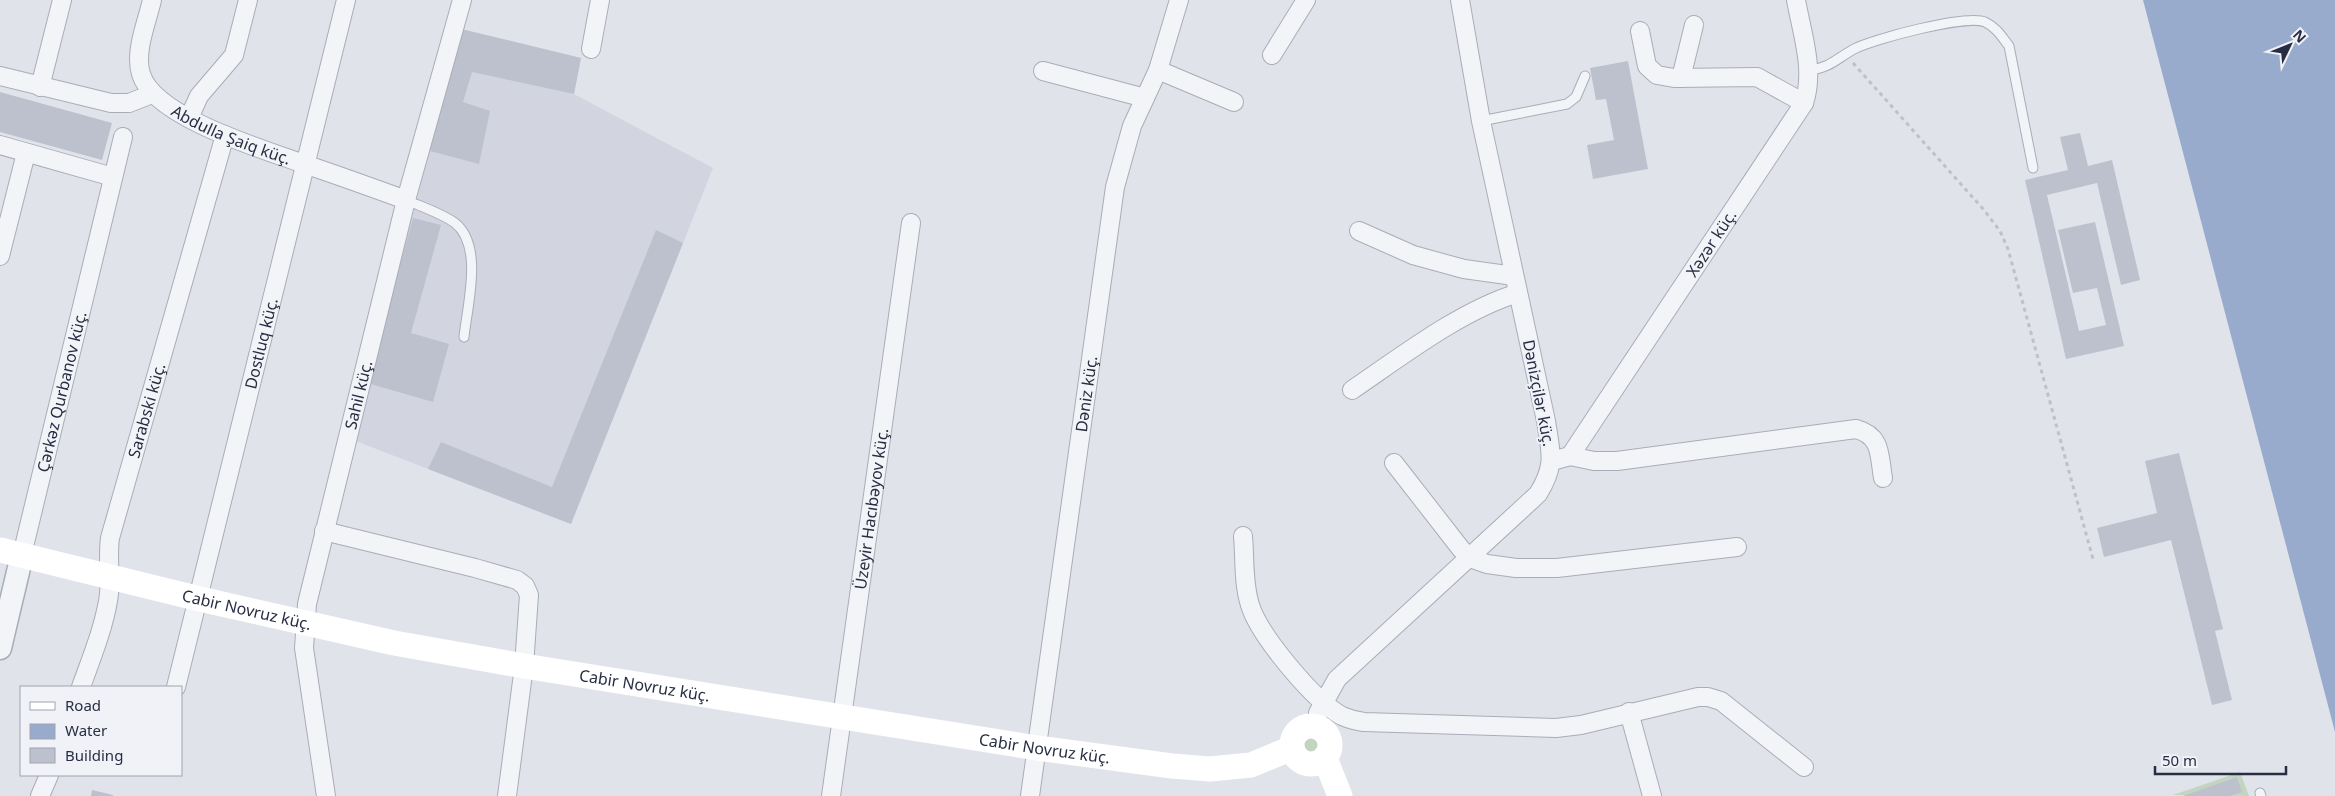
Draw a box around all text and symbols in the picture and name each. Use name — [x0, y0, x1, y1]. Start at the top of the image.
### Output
north arrow — [2265, 20, 2315, 70]
text: N — [2289, 25, 2311, 46]
street label: Abdulla Şaiq küç. — [167, 100, 294, 170]
street label: Xəzər küç. — [1681, 205, 1741, 281]
street label: Dostluq küç. — [239, 295, 283, 391]
street label: Çərkəz Qurbanov küç. — [31, 309, 92, 474]
street label: Dәnizçilәr küç. — [1518, 338, 1560, 448]
street label: Dәniz küç. — [1070, 354, 1102, 433]
street label: Sahil küç. — [339, 358, 377, 432]
street label: Sarabski küç. — [122, 360, 170, 461]
street label: Üzeyir Hacıbəyov küç. — [849, 427, 893, 591]
street label: Cabir Novruz küç. — [180, 584, 314, 635]
street label: Cabir Novruz küç. — [578, 664, 712, 707]
legend — [20, 686, 182, 776]
text: Road — [65, 695, 101, 715]
text: Water — [65, 720, 107, 740]
street label: Cabir Novruz küç. — [978, 728, 1112, 769]
scale bar — [2155, 744, 2286, 776]
text: Building — [65, 745, 123, 765]
text: 50 m — [2162, 750, 2197, 770]

